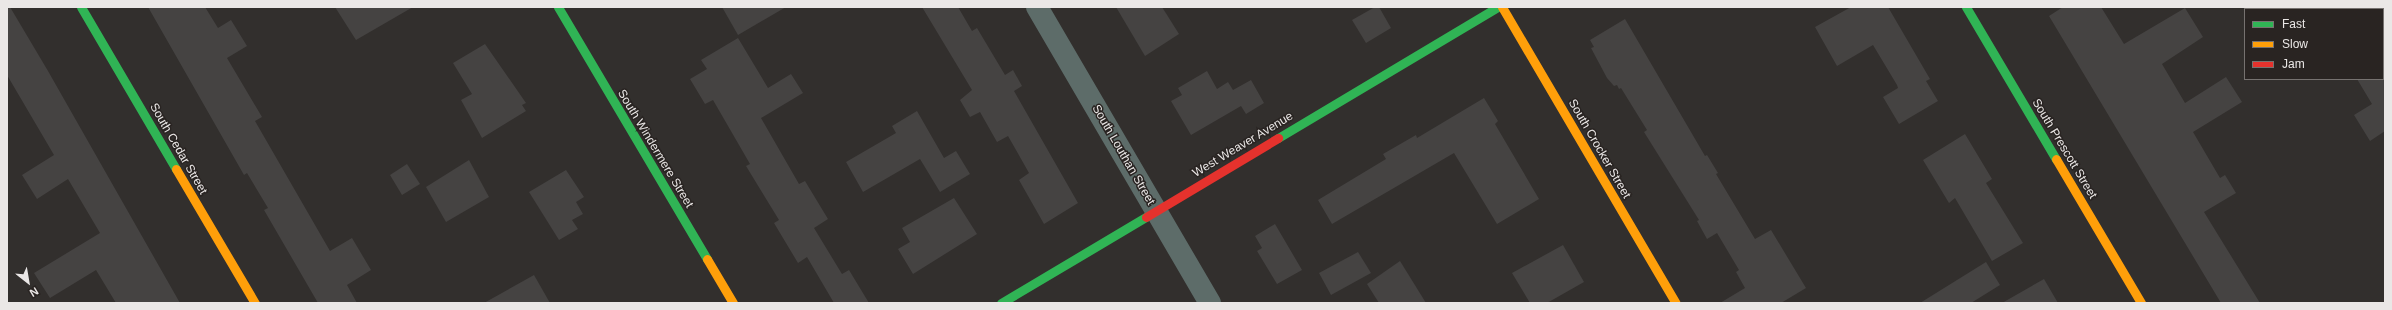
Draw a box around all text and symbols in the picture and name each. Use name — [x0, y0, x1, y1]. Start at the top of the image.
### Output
legend — [2244, 8, 2384, 80]
text: Fast — [2282, 17, 2305, 31]
text: Slow — [2282, 37, 2308, 51]
text: Jam — [2282, 57, 2305, 71]
street label: South Windermere Street — [614, 87, 696, 211]
street label: South Prescott Street — [2028, 96, 2100, 202]
street label: South Crocker Street — [1565, 97, 1633, 201]
street label: South Cedar Street — [146, 101, 210, 197]
street label: South Louthan Street — [1088, 102, 1158, 208]
street label: West Weaver Avenue — [1190, 109, 1296, 181]
north arrow — [8, 262, 48, 302]
text: N — [28, 285, 41, 299]

